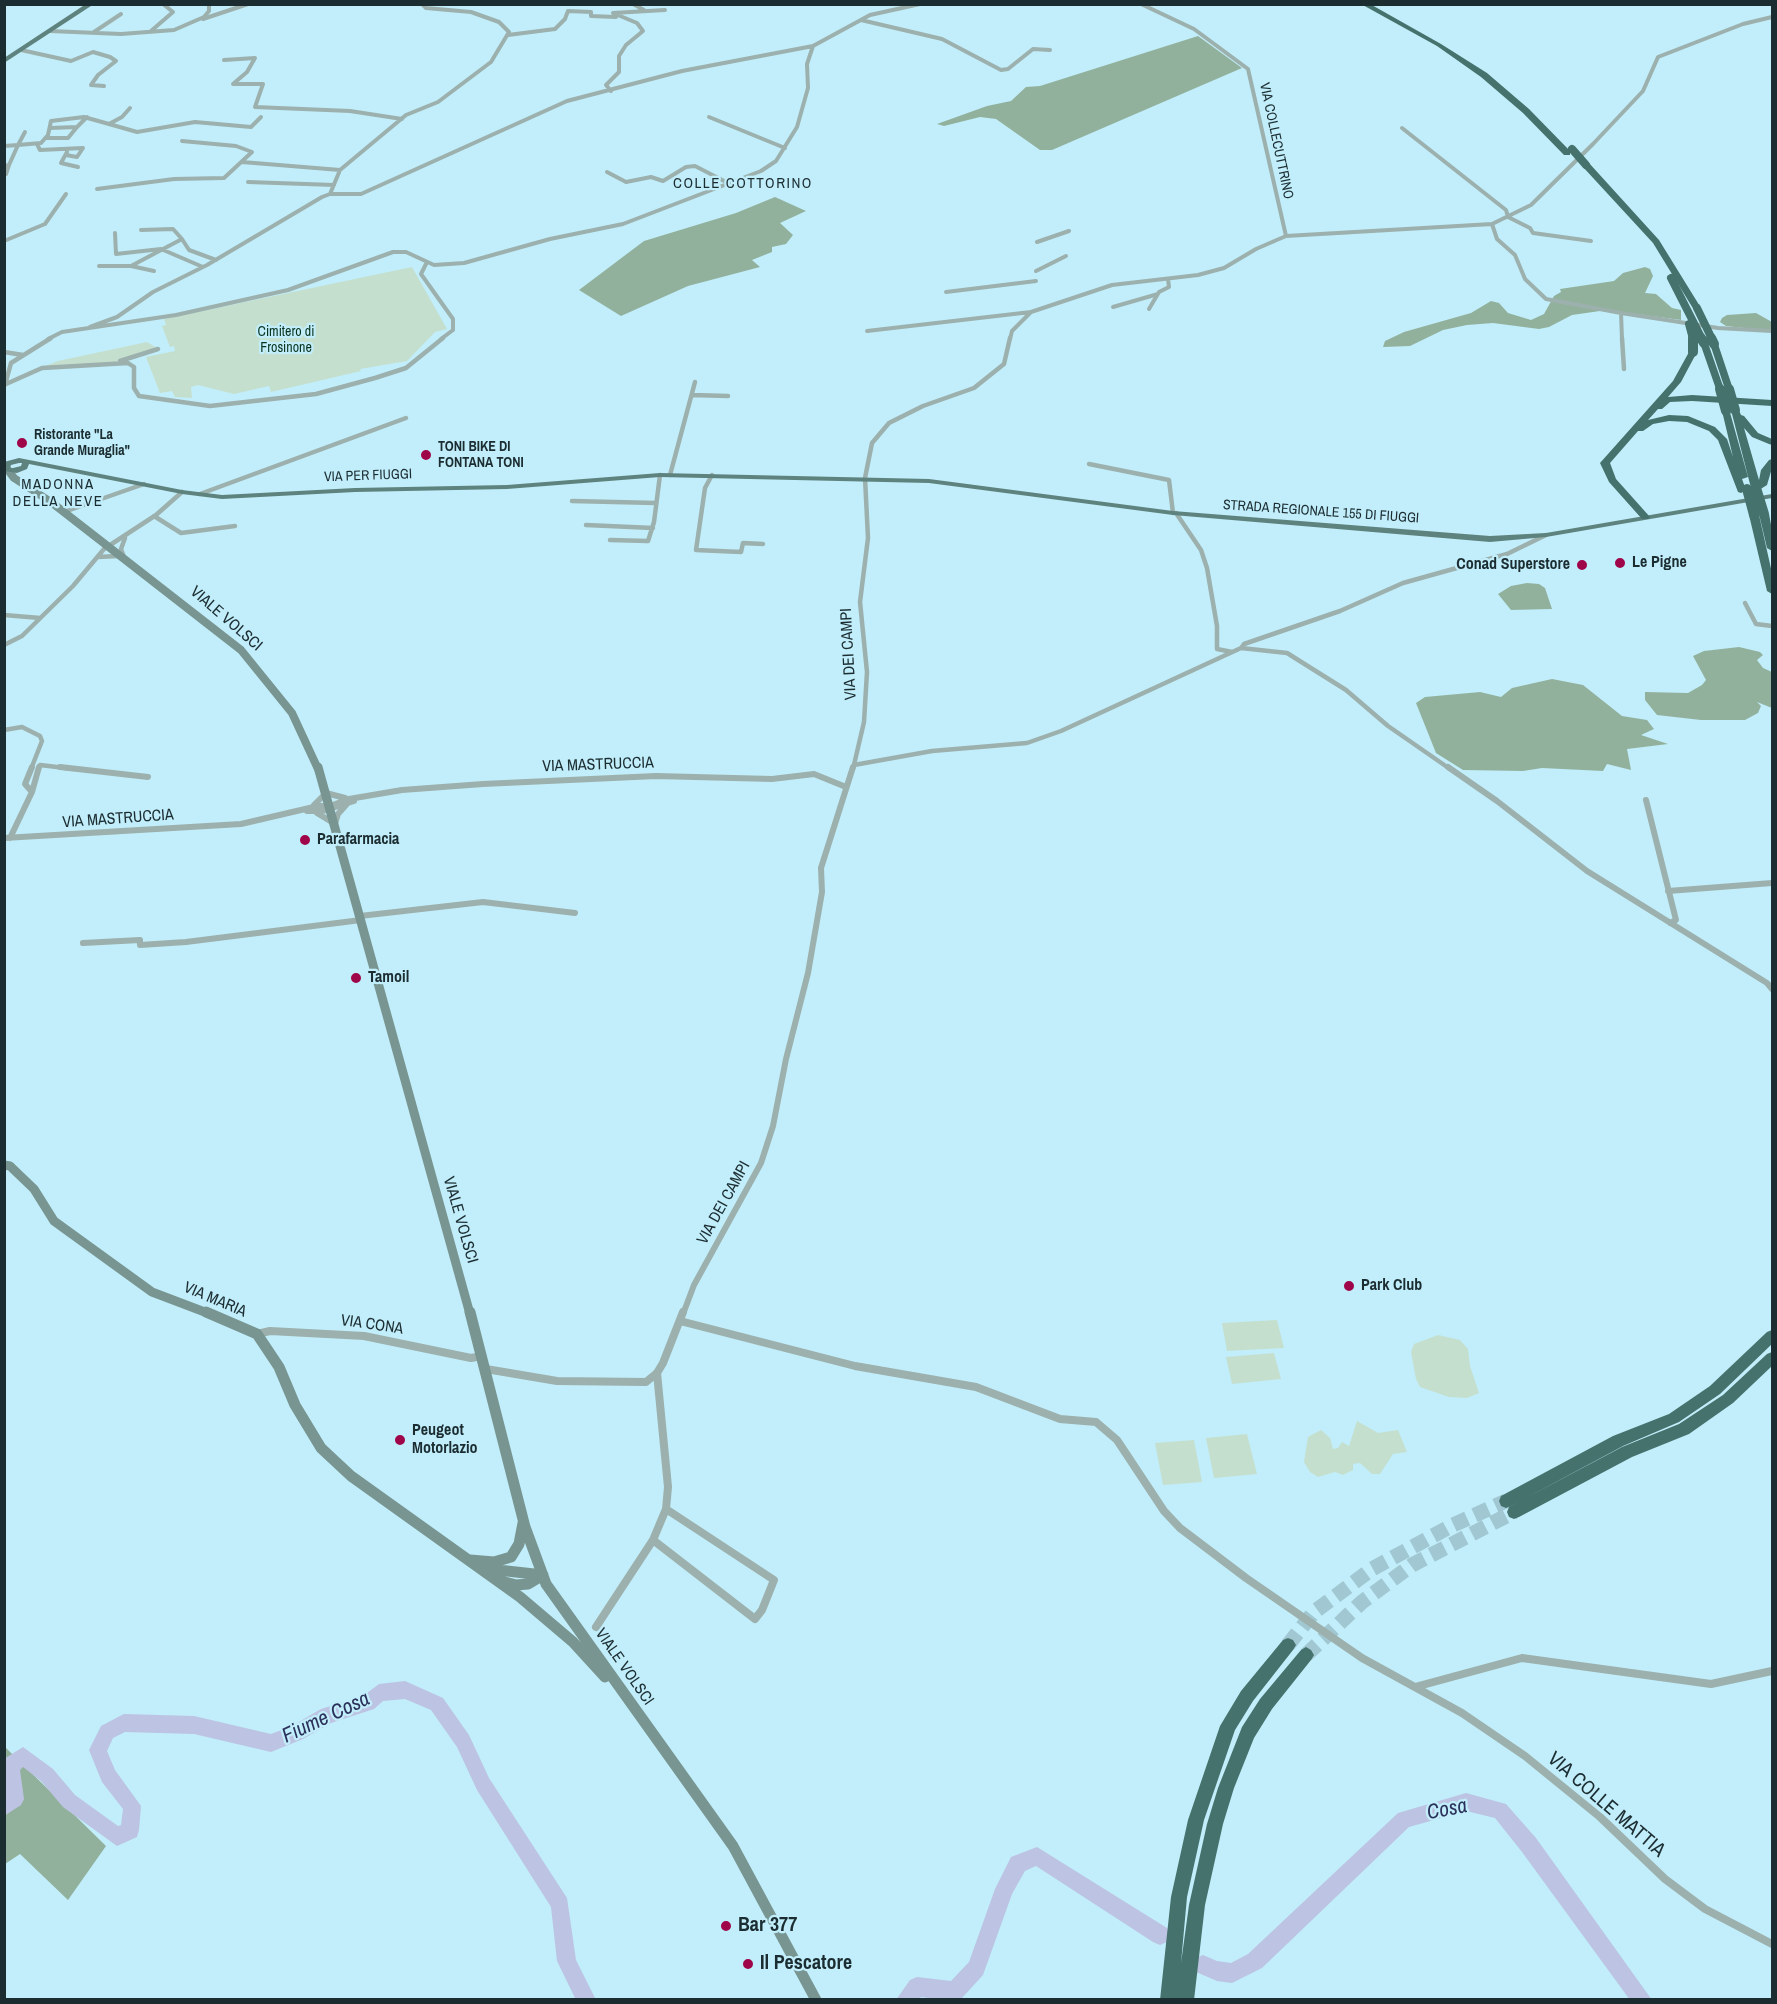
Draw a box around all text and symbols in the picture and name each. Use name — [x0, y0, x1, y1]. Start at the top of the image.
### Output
street label: VIA COLLECUTTRINO — [1255, 81, 1297, 201]
district label: COLLE COTTORINO — [673, 175, 813, 193]
park label: Cimitero di Frosinone — [258, 324, 314, 356]
place label: Ristorante "La Grande Muraglia" — [34, 427, 130, 460]
marker: Ristorante "La Grande Muraglia" — [15, 436, 29, 450]
place label: TONI BIKE DI FONTANA TONI — [438, 439, 524, 472]
marker: TONI BIKE DI FONTANA TONI — [419, 448, 433, 462]
street label: VIA PER FIUGGI — [324, 466, 412, 486]
district label: MADONNA DELLA NEVE — [13, 476, 103, 511]
street label: STRADA REGIONALE 155 DI FIUGGI — [1222, 497, 1420, 527]
place label: Le Pigne — [1632, 553, 1687, 573]
place label: Conad Superstore — [1456, 555, 1570, 575]
marker: Le Pigne — [1613, 556, 1627, 570]
marker: Conad Superstore — [1575, 558, 1589, 572]
street label: VIALE VOLSCI — [186, 583, 266, 655]
street label: VIA DEI CAMPI — [837, 608, 861, 700]
street label: VIA MASTRUCCIA — [542, 753, 654, 777]
street label: VIA MASTRUCCIA — [62, 806, 174, 832]
place label: Parafarmacia — [317, 830, 399, 850]
marker: Parafarmacia — [298, 833, 312, 847]
place label: Tamoil — [368, 968, 409, 988]
marker: Tamoil — [349, 971, 363, 985]
street label: VIA DEI CAMPI — [693, 1158, 755, 1248]
street label: VIALE VOLSCI — [439, 1175, 481, 1265]
place label: Park Club — [1361, 1276, 1422, 1296]
street label: VIA MARIA — [181, 1278, 249, 1322]
marker: Park Club — [1342, 1279, 1356, 1293]
street label: VIA CONA — [340, 1311, 404, 1339]
place label: Peugeot Motorlazio — [412, 1421, 478, 1459]
marker: Peugeot Motorlazio — [393, 1433, 407, 1447]
street label: VIALE VOLSCI — [591, 1625, 657, 1709]
water label: Fiume Cosa — [278, 1687, 374, 1749]
street label: VIA COLLE MATTIA — [1542, 1747, 1670, 1863]
water label: Cosa — [1425, 1794, 1469, 1826]
place label: Bar 377 — [738, 1914, 797, 1938]
marker: Bar 377 — [719, 1919, 733, 1933]
place label: Il Pescatore — [760, 1952, 852, 1976]
marker: Il Pescatore — [741, 1957, 755, 1971]

